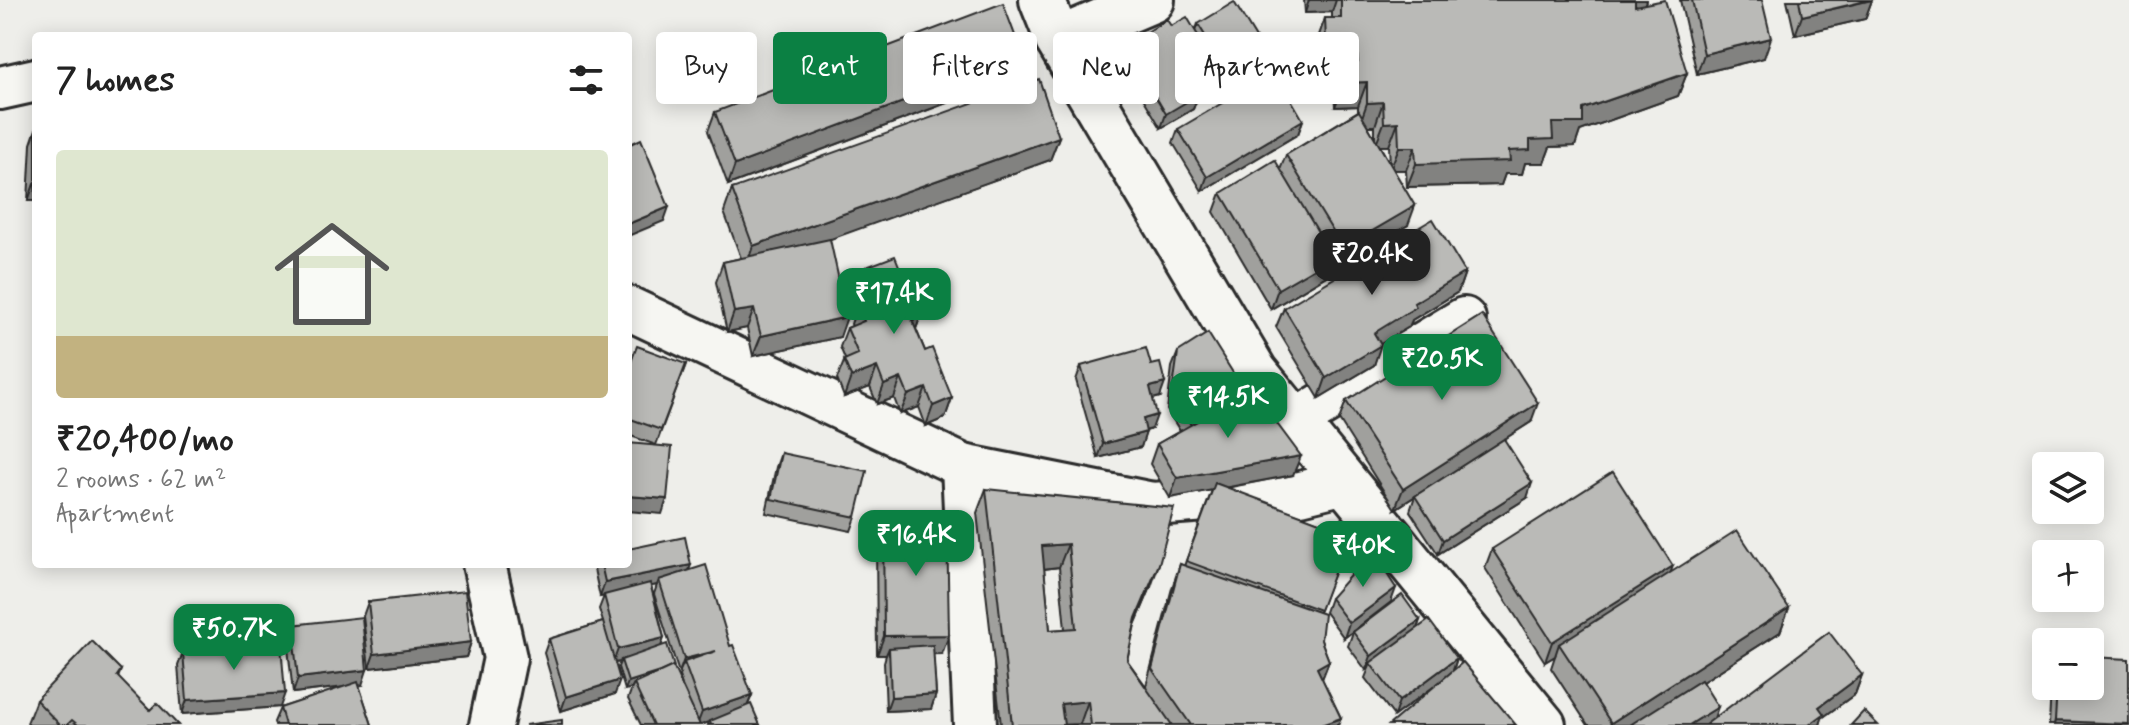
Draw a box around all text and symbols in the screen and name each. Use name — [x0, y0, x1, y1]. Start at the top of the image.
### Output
chip: Buy — [656, 32, 757, 104]
chip: Rent — [773, 32, 887, 104]
chip: Filters — [903, 32, 1037, 104]
chip: New — [1053, 32, 1159, 104]
chip: Apartment — [1175, 32, 1359, 104]
text: 7 homes — [56, 58, 175, 103]
icon: filters — [564, 58, 608, 102]
icon: home — [260, 202, 404, 346]
pin: ₹20.4K — [1307, 229, 1437, 297]
text: ₹20.4K — [1331, 238, 1413, 272]
pin: ₹17.4K — [829, 268, 959, 336]
text: ₹17.4K — [855, 277, 933, 311]
pin: ₹20.5K — [1377, 334, 1507, 402]
text: ₹20.5K — [1401, 343, 1483, 377]
pin: ₹14.5K — [1163, 372, 1293, 440]
text: ₹14.5K — [1187, 381, 1269, 415]
text: ₹20,400/mo — [56, 418, 234, 463]
map controls — [2032, 452, 2104, 700]
button: layers — [2032, 452, 2104, 524]
text: 2 rooms · 62 m² — [56, 463, 226, 497]
text: Apartment — [56, 497, 174, 531]
pin: ₹16.4K — [851, 510, 981, 578]
text: ₹16.4K — [876, 519, 956, 553]
pin: ₹40K — [1316, 521, 1410, 589]
text: ₹40K — [1331, 530, 1395, 564]
button: + — [2032, 540, 2104, 612]
pin: ₹50.7K — [169, 604, 299, 672]
text: ₹50.7K — [192, 613, 276, 647]
button: − — [2032, 628, 2104, 700]

